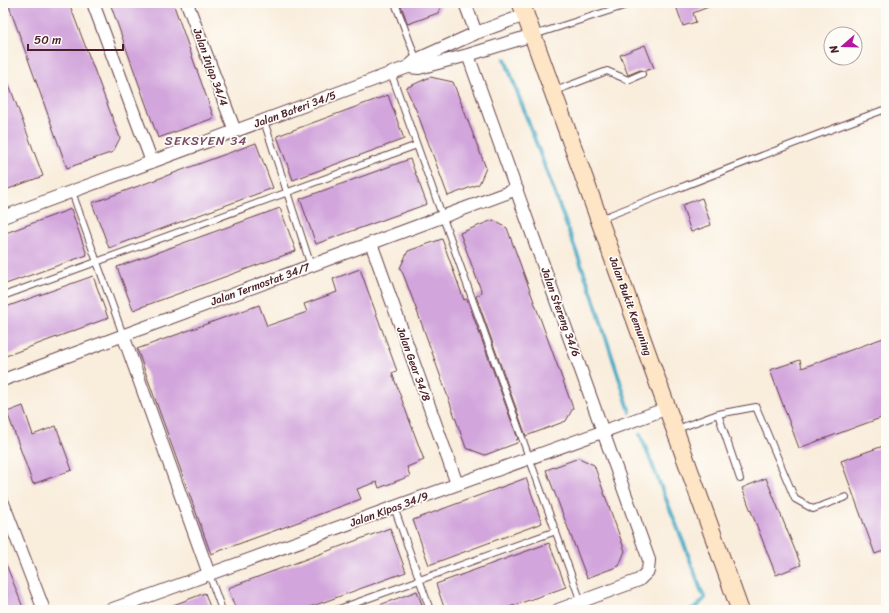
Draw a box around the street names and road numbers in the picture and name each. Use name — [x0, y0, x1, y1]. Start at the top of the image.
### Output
street label: Jalan Injap 34/4 — [187, 25, 233, 109]
street label: Jalan Bateri 34/5 — [250, 86, 339, 133]
street label: Jalan Bukit Kemuning — [603, 253, 658, 359]
street label: Jalan Termostat 34/7 — [207, 257, 313, 312]
street label: Jalan Stereng 34/6 — [535, 264, 586, 360]
street label: Jalan Gear 34/8 — [391, 323, 436, 404]
street label: Jalan Kipas 34/9 — [346, 486, 431, 533]

